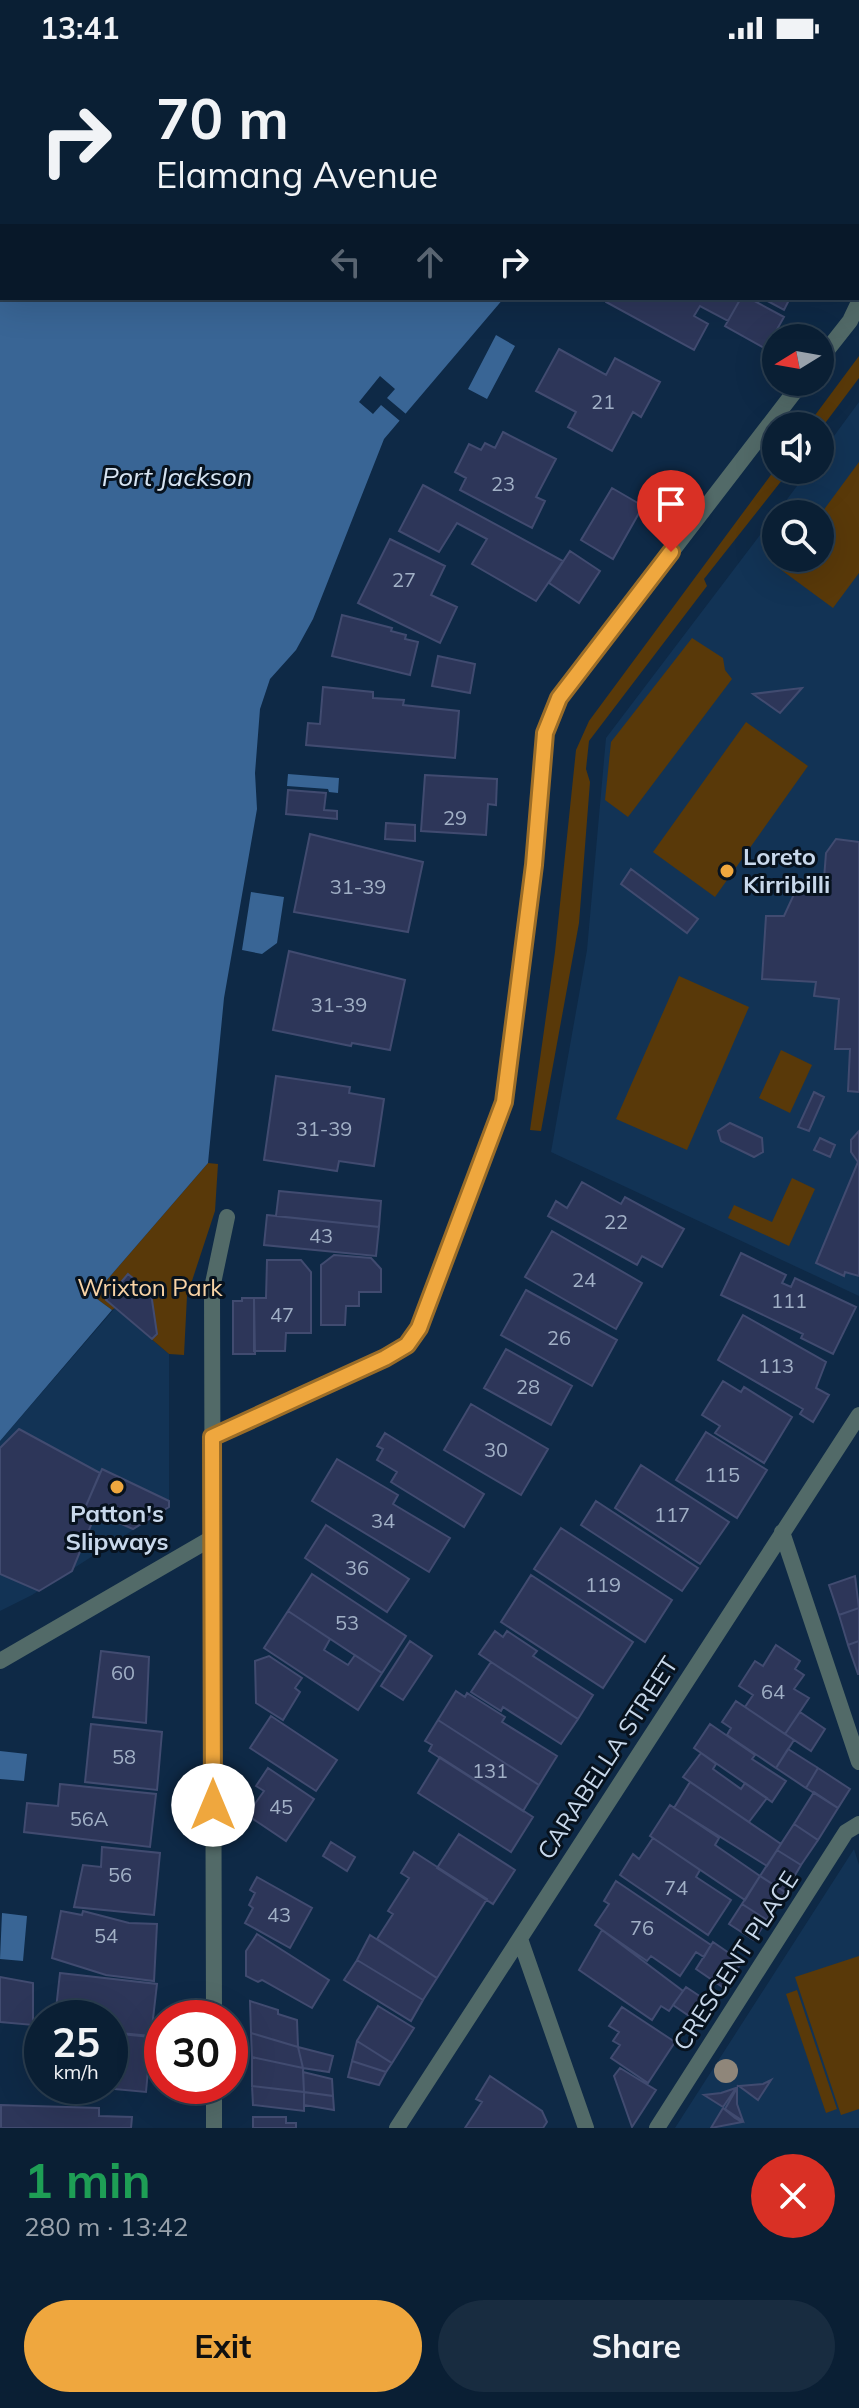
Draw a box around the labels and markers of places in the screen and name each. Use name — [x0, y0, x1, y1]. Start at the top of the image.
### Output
pin — [637, 470, 705, 552]
place label: Loreto Kirribilli — [743, 841, 830, 899]
marker: Loreto Kirribilli — [718, 862, 736, 880]
marker: Patton's Slipways — [108, 1478, 126, 1496]
place label: Patton's Slipways — [65, 1498, 169, 1556]

